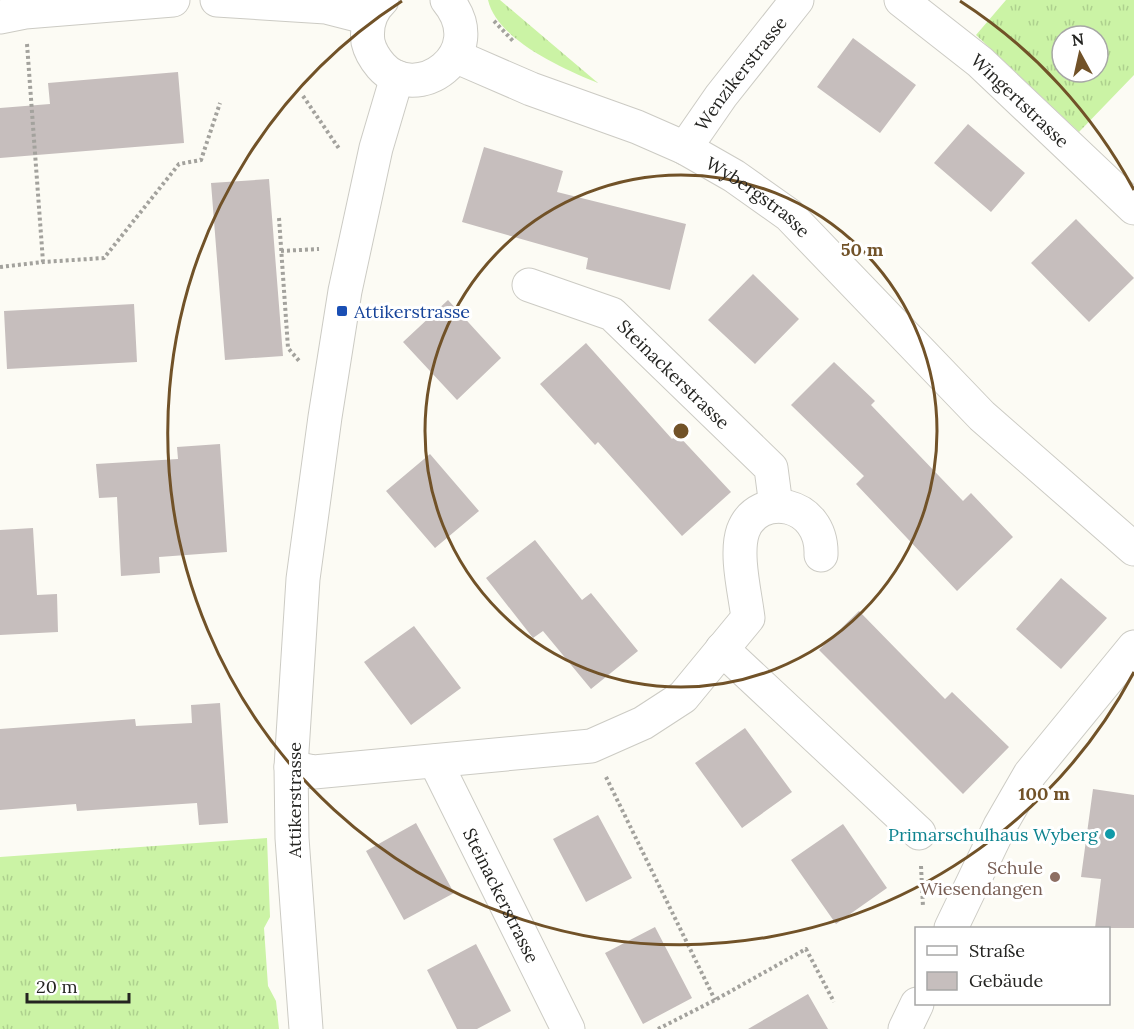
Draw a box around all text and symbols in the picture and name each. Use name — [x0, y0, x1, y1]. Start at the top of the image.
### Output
street label: Wenzikerstrasse — [689, 11, 791, 135]
north arrow — [1050, 24, 1110, 84]
text: N — [1070, 28, 1085, 50]
street label: Wingertstrasse — [966, 48, 1074, 152]
street label: Wybergstrasse — [702, 151, 816, 242]
text: 50 m — [841, 238, 884, 261]
place label: Attikerstrasse — [353, 300, 470, 323]
marker: Attikerstrasse — [335, 304, 349, 318]
street label: Steinackerstrasse — [613, 314, 735, 434]
centre of rings — [671, 421, 691, 441]
street label: Attikerstrasse — [283, 742, 306, 859]
text: 100 m — [1018, 782, 1070, 805]
place label: Primarschulhaus Wyberg — [888, 823, 1099, 846]
street label: Steinackerstrasse — [459, 824, 545, 967]
marker: Primarschulhaus Wyberg — [1103, 827, 1117, 841]
place label: Schule Wiesendangen — [920, 856, 1043, 900]
marker: Schule Wiesendangen — [1048, 870, 1062, 884]
legend — [915, 927, 1110, 1005]
text: Straße — [969, 939, 1025, 962]
scale bar — [27, 966, 129, 1004]
text: Gebäude — [969, 969, 1044, 992]
text: 20 m — [36, 975, 78, 998]

